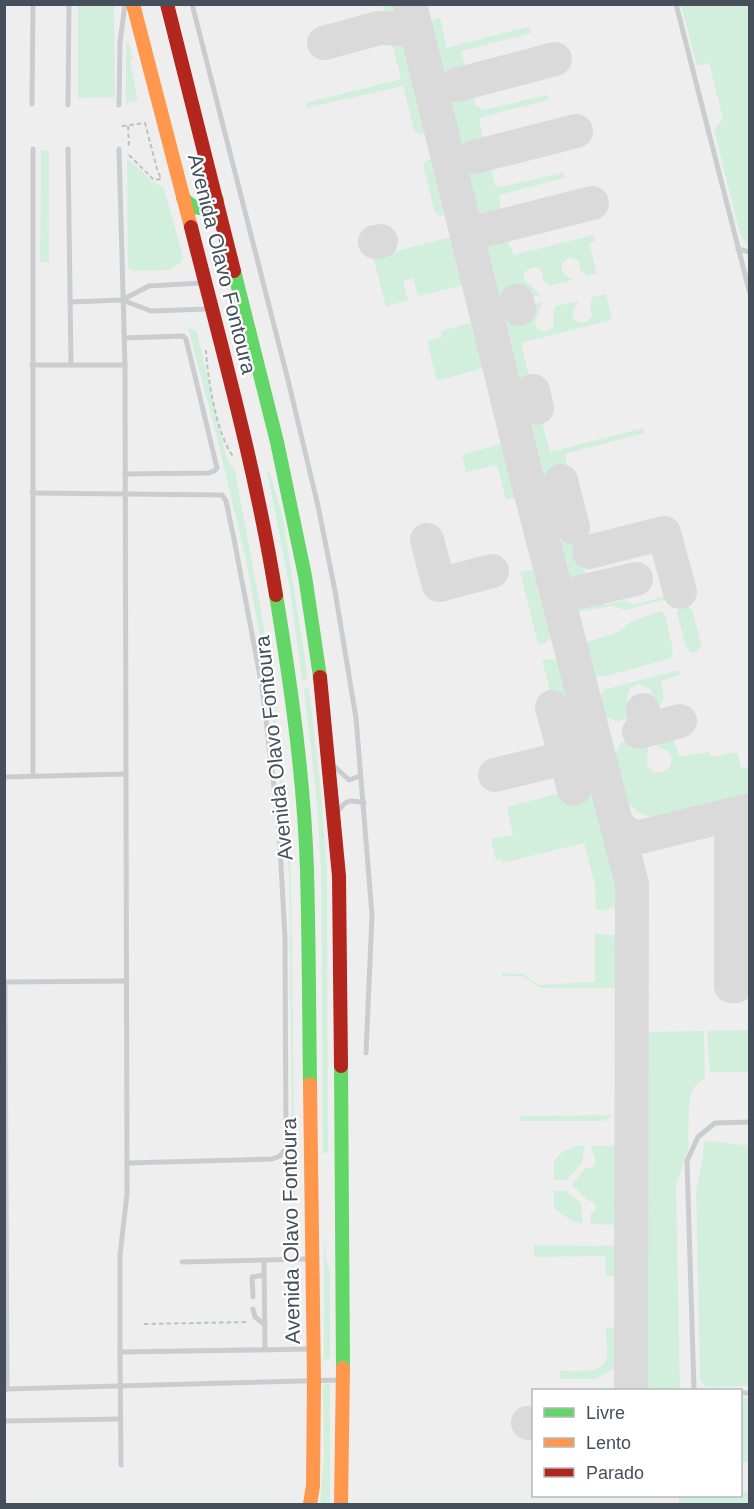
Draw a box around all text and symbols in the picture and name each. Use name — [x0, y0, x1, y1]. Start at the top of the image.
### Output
street label: Avenida Olavo Fontoura — [184, 151, 261, 377]
street label: Avenida Olavo Fontoura — [250, 634, 297, 862]
street label: Avenida Olavo Fontoura — [277, 1117, 304, 1344]
legend — [532, 1389, 742, 1497]
text: Livre — [586, 1403, 625, 1423]
text: Lento — [586, 1433, 631, 1453]
text: Parado — [586, 1463, 644, 1483]

